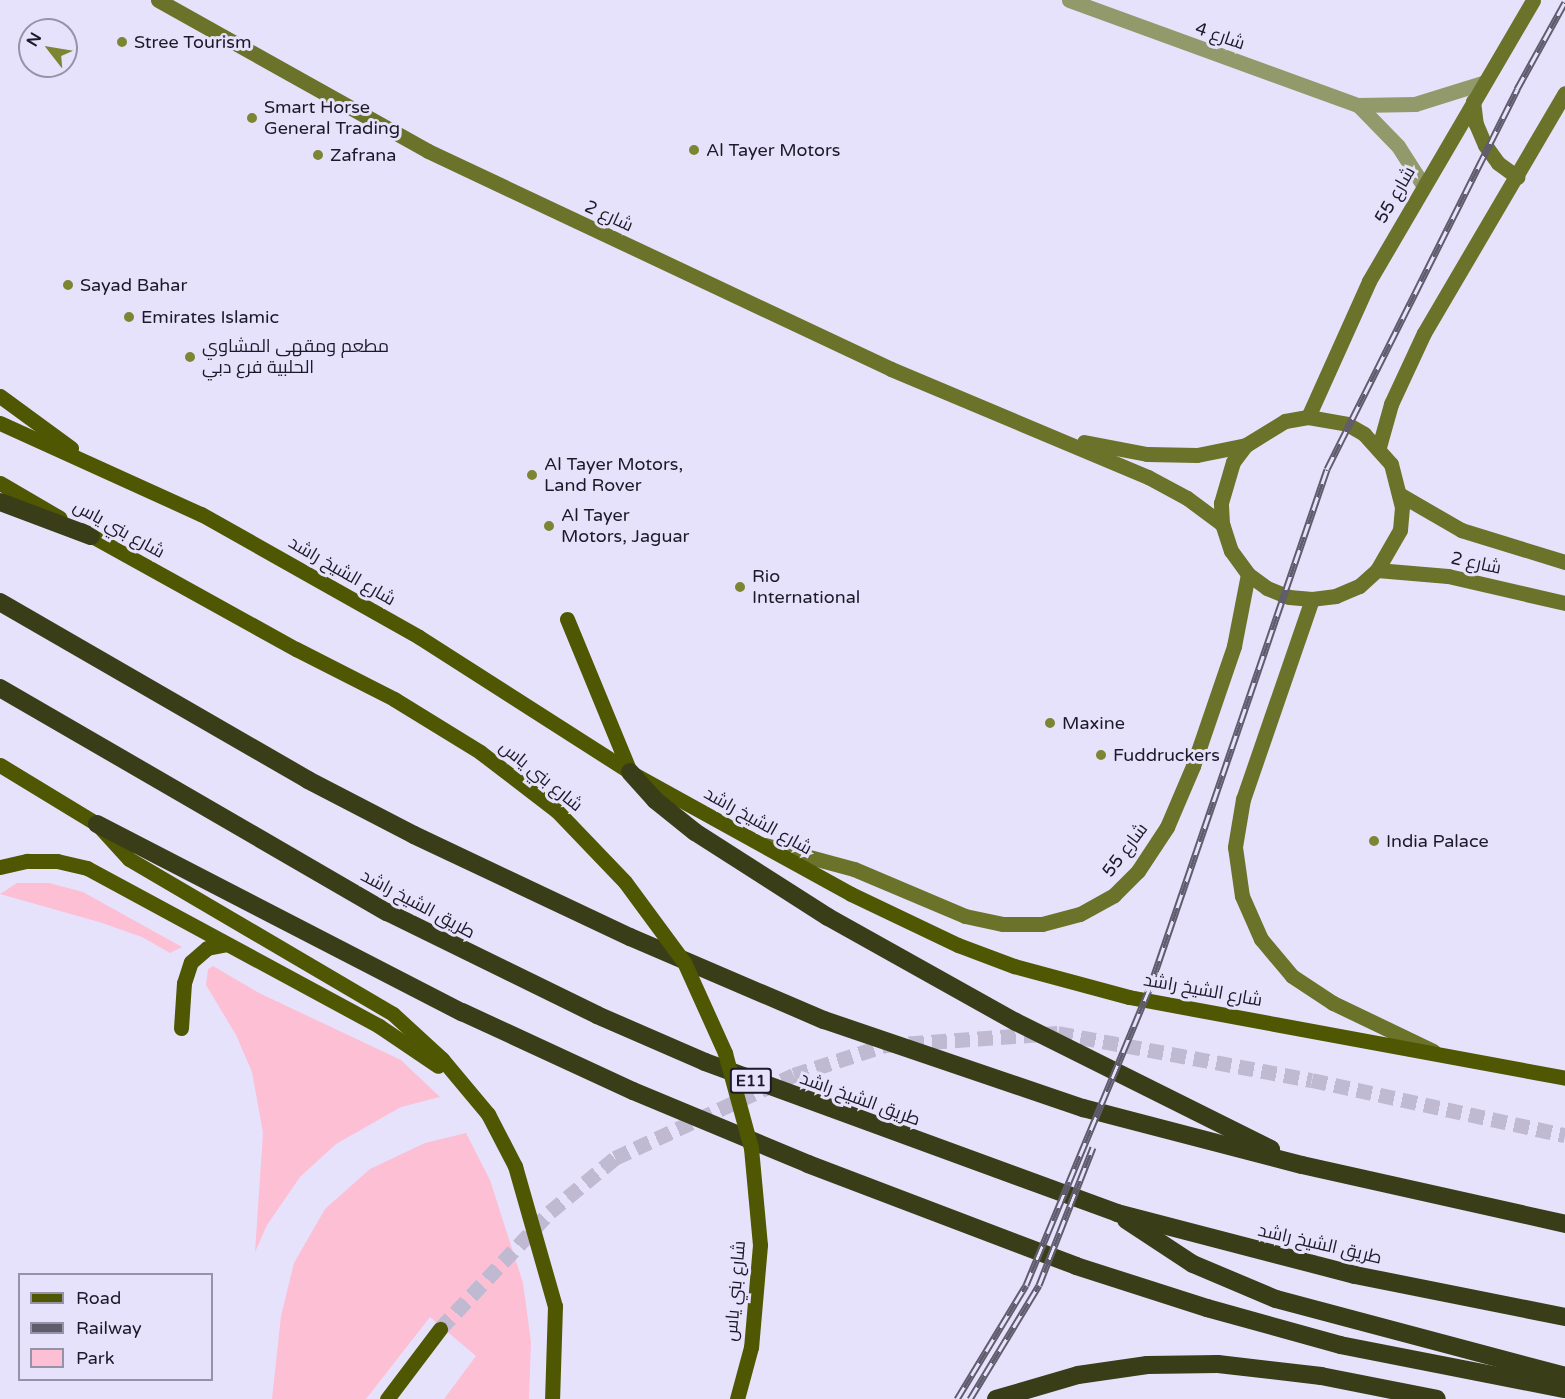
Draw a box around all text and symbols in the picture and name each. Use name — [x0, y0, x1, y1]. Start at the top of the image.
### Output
north arrow — [18, 18, 78, 78]
street label: شارع 4 — [1192, 18, 1248, 54]
text: N — [22, 29, 46, 50]
place label: Stree Tourism — [134, 31, 252, 53]
marker: Stree Tourism — [115, 35, 129, 49]
place label: Smart Horse General Trading — [264, 97, 400, 140]
marker: Smart Horse General Trading — [245, 111, 259, 125]
place label: Al Tayer Motors — [706, 139, 840, 161]
marker: Al Tayer Motors — [687, 143, 701, 157]
place label: Zafrana — [330, 144, 396, 166]
marker: Zafrana — [311, 148, 325, 162]
street label: شارع 55 — [1370, 163, 1420, 227]
street label: شارع 2 — [581, 195, 637, 237]
place label: Sayad Bahar — [80, 274, 187, 296]
marker: Sayad Bahar — [61, 278, 75, 292]
place label: Emirates Islamic — [141, 306, 279, 328]
marker: Emirates Islamic — [122, 310, 136, 324]
place label: مطعم ومقهى المشاوي الحلبية فرع دبي — [202, 336, 389, 378]
marker: مطعم ومقهى المشاوي الحلبية فرع دبي — [183, 350, 197, 364]
place label: Al Tayer Motors, Land Rover — [544, 454, 683, 496]
marker: Al Tayer Motors, Land Rover — [525, 468, 539, 482]
street label: شارع بني ياس — [70, 495, 168, 563]
place label: Al Tayer Motors, Jaguar — [561, 505, 689, 548]
marker: Al Tayer Motors, Jaguar — [542, 519, 556, 533]
street label: شارع الشيخ راشد — [285, 532, 399, 610]
street label: شارع 2 — [1449, 547, 1503, 579]
place label: Rio International — [752, 566, 860, 608]
marker: Rio International — [733, 580, 747, 594]
place label: Maxine — [1062, 712, 1125, 734]
marker: Maxine — [1043, 716, 1057, 730]
street label: شارع بني ياس — [495, 736, 587, 816]
place label: Fuddruckers — [1113, 744, 1220, 766]
marker: Fuddruckers — [1094, 748, 1108, 762]
street label: شارع الشيخ راشد — [700, 782, 816, 860]
street label: شارع 55 — [1098, 819, 1152, 881]
place label: India Palace — [1386, 830, 1489, 852]
marker: India Palace — [1367, 834, 1381, 848]
street label: طريق الشيخ راشد — [357, 865, 479, 943]
street label: شارع الشيخ راشد — [1142, 969, 1264, 1011]
street label: طريق الشيخ راشد — [797, 1067, 923, 1131]
road number: E11 — [728, 1068, 774, 1094]
street label: طريق الشيخ راشد — [1256, 1219, 1384, 1269]
street label: شارع بني ياس — [720, 1240, 750, 1342]
legend — [18, 1273, 213, 1381]
text: Road — [76, 1287, 121, 1309]
text: Railway — [76, 1317, 142, 1339]
text: Park — [76, 1347, 114, 1369]

